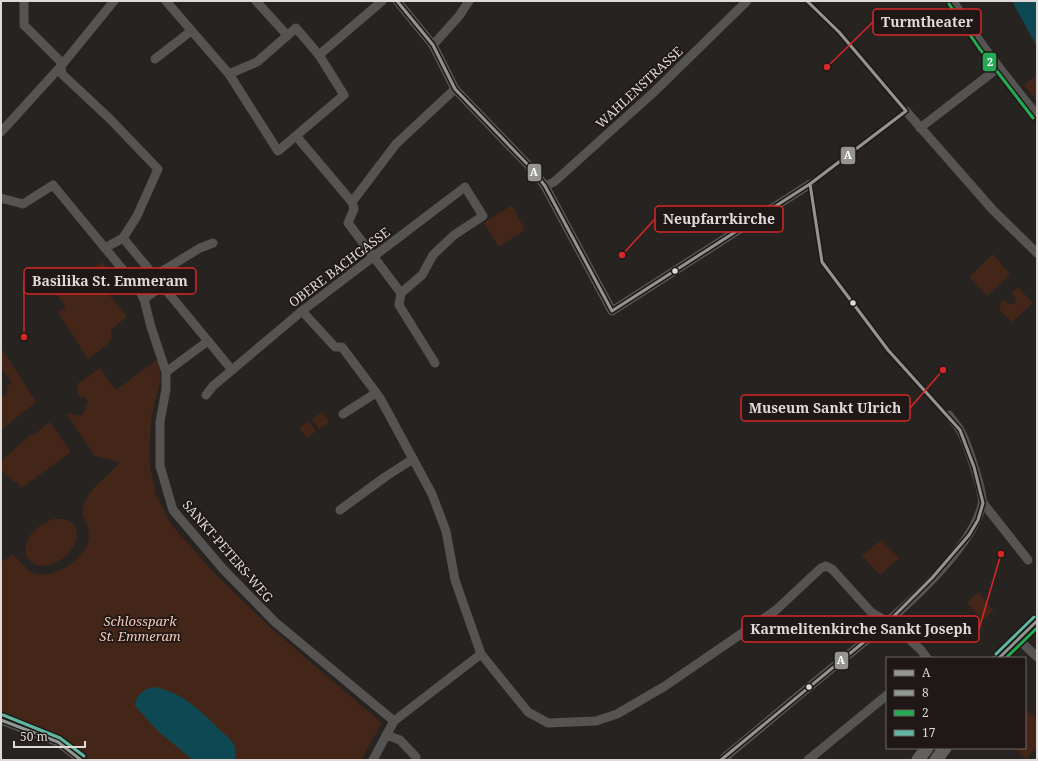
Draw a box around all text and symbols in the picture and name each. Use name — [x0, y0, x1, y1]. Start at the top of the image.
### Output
callout: Turmtheater — [873, 9, 981, 35]
text: Turmtheater — [881, 12, 974, 31]
street label: WAHLENSTRASSE — [592, 42, 686, 132]
line badge: 2 — [982, 52, 997, 72]
text: 2 — [987, 54, 993, 69]
line badge: A — [840, 146, 856, 165]
text: A — [844, 147, 853, 162]
line badge: A — [527, 163, 542, 182]
text: A — [530, 164, 539, 179]
callout: Neupfarrkirche — [655, 206, 783, 232]
text: Neupfarrkirche — [663, 209, 775, 228]
street label: OBERE BACHGASSE — [285, 223, 393, 311]
unlabelled marker — [670, 266, 680, 276]
callout: Basilika St. Emmeram — [24, 268, 196, 294]
text: Basilika St. Emmeram — [32, 271, 188, 290]
unlabelled marker — [848, 298, 858, 308]
callout: Museum Sankt Ulrich — [741, 395, 910, 421]
text: Museum Sankt Ulrich — [749, 398, 901, 417]
street label: SANKT-PETERS-WEG — [179, 496, 278, 606]
park label: Schlosspark St. Emmeram — [99, 612, 181, 645]
callout: Karmelitenkirche Sankt Joseph — [742, 616, 979, 642]
text: Karmelitenkirche Sankt Joseph — [750, 619, 972, 638]
line badge: A — [834, 651, 849, 670]
text: A — [837, 652, 846, 667]
legend — [886, 657, 1026, 749]
text: A — [922, 664, 931, 681]
unlabelled marker — [804, 682, 814, 692]
text: 8 — [922, 684, 929, 701]
text: 2 — [922, 704, 929, 721]
scale bar — [14, 723, 85, 749]
text: 17 — [922, 724, 936, 741]
text: 50 m — [20, 728, 48, 745]

